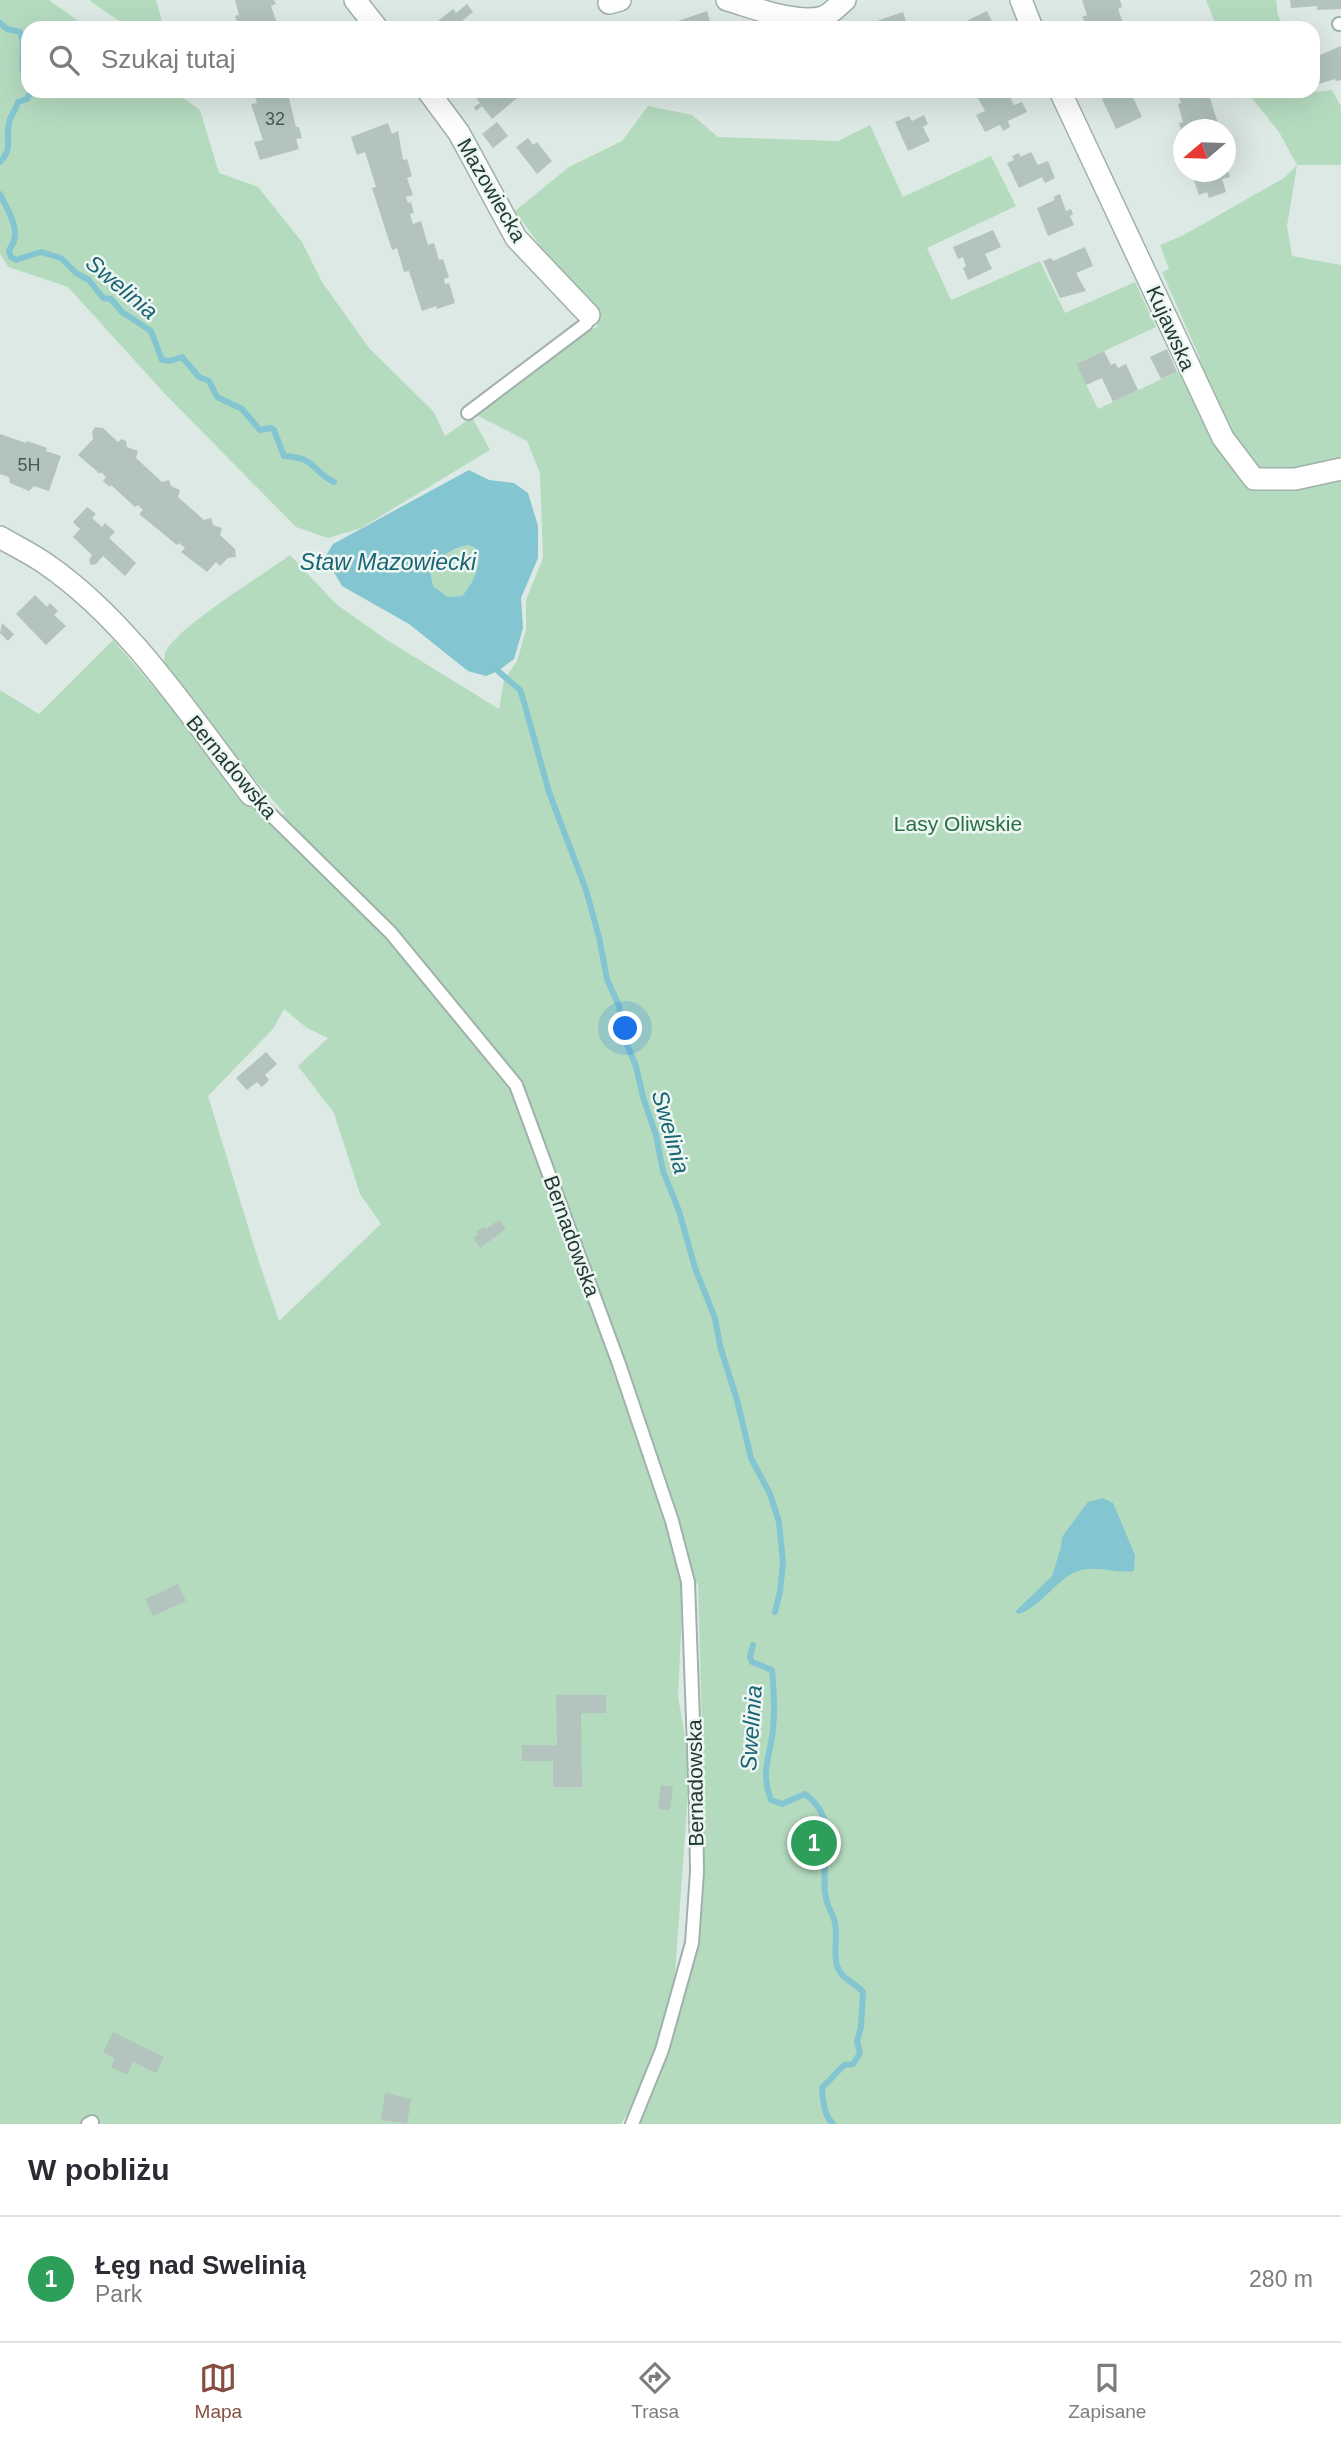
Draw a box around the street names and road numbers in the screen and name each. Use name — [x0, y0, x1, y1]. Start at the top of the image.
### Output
street label: Mazowiecka — [453, 134, 531, 246]
street label: Kujawska — [1142, 282, 1200, 374]
street label: Bernadowska — [182, 711, 282, 823]
street label: Bernadowska — [539, 1172, 605, 1300]
street label: Bernadowska — [682, 1719, 708, 1847]

